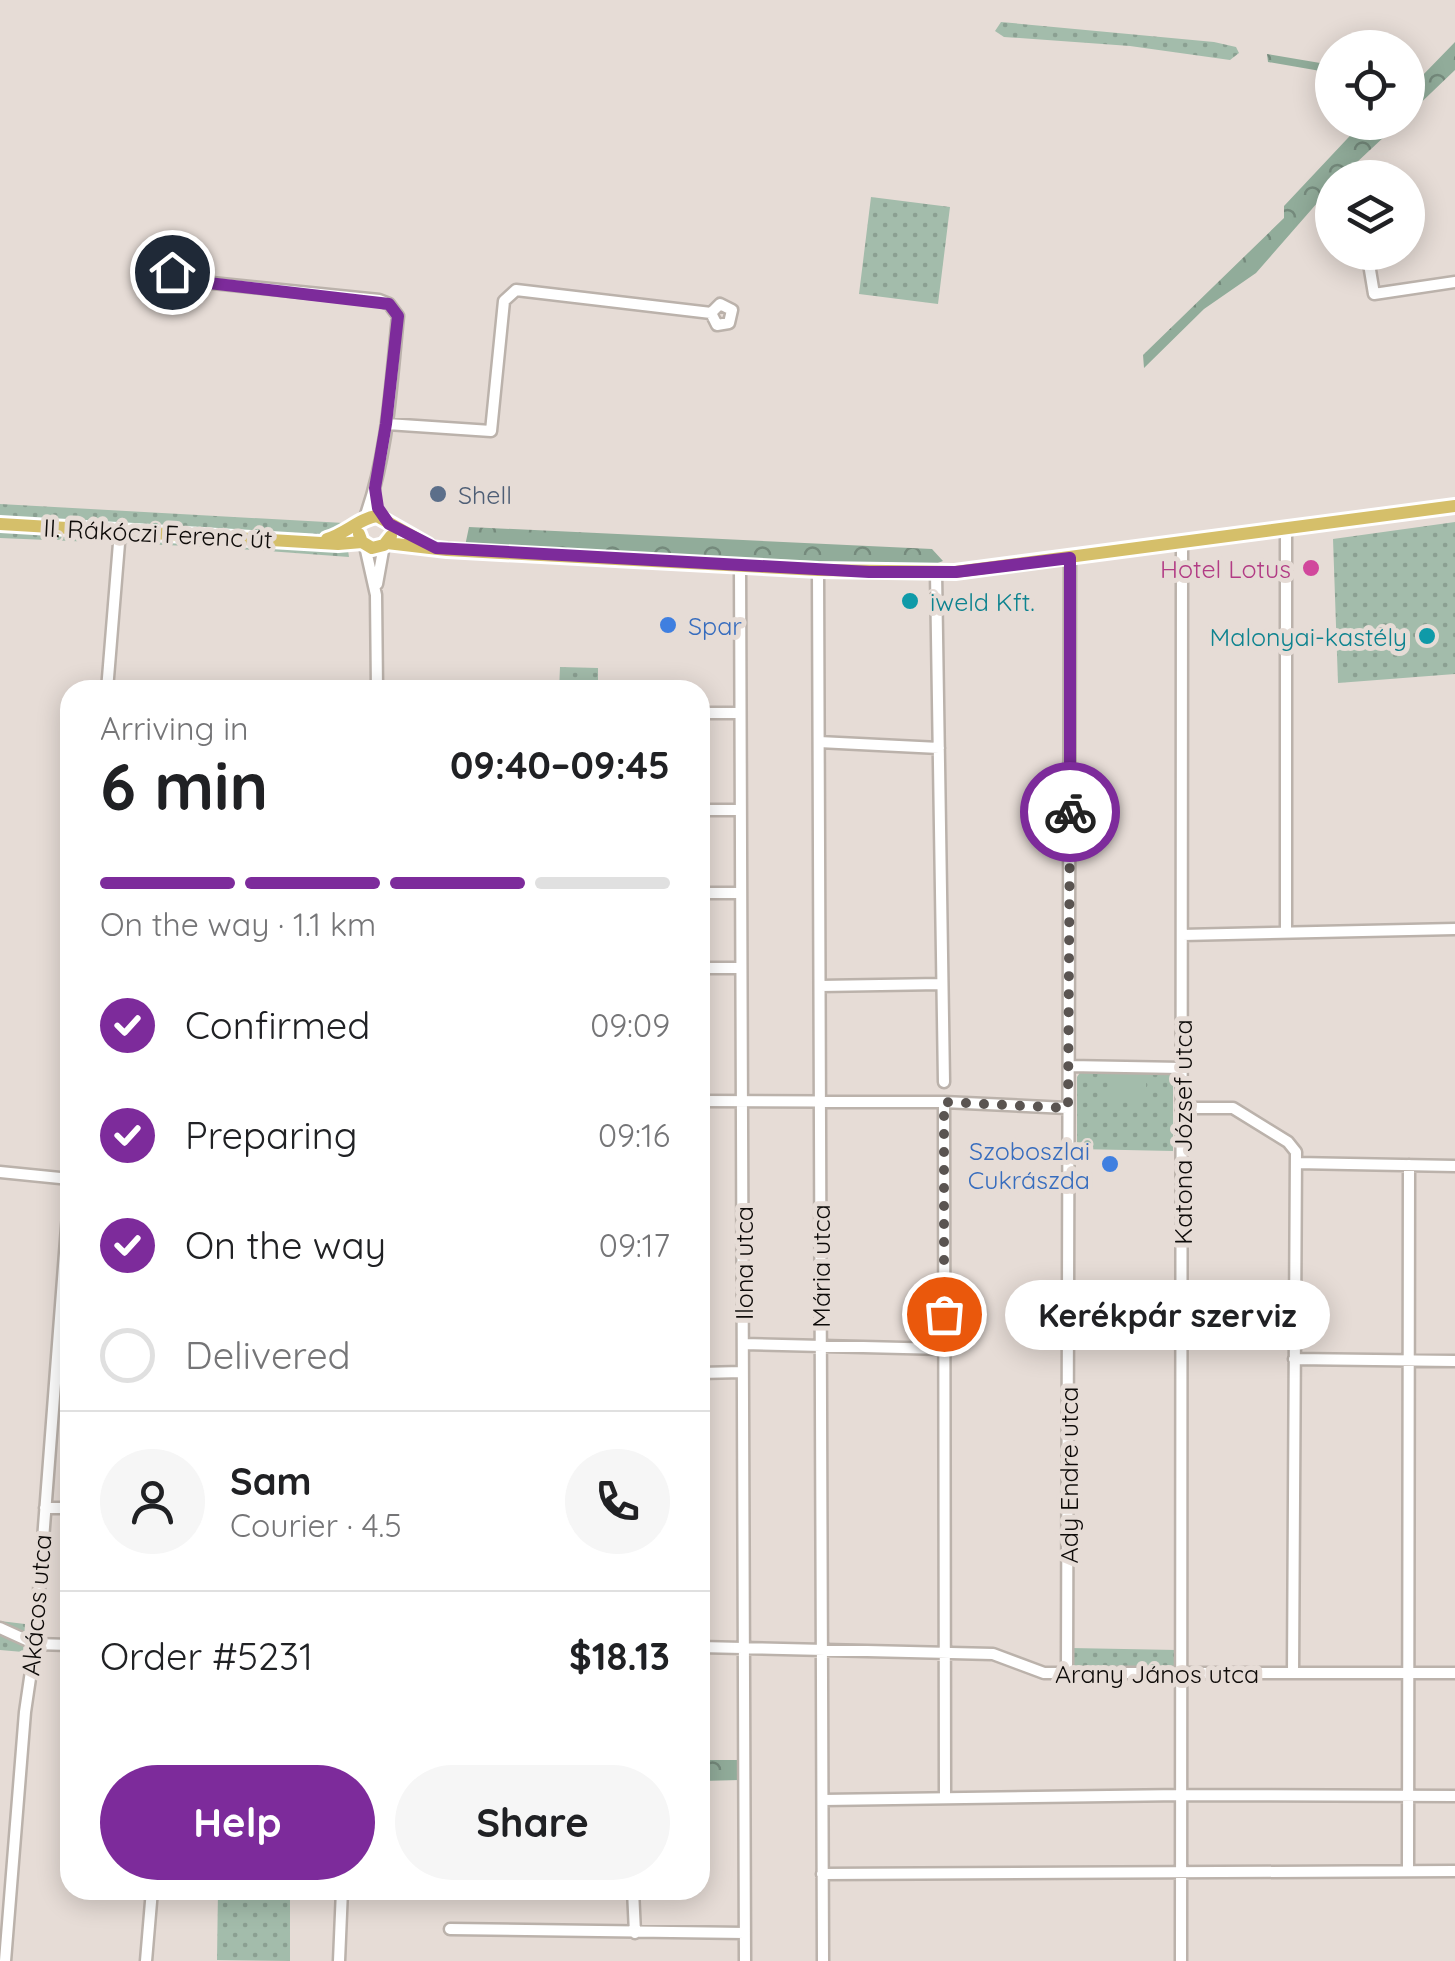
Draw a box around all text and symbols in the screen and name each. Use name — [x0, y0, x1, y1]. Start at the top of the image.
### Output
map controls — [1315, 30, 1425, 270]
button: locate — [1315, 30, 1425, 140]
button: layers — [1315, 160, 1425, 270]
pin — [130, 230, 215, 315]
icon: home — [145, 245, 200, 300]
place label: Shell — [458, 479, 512, 510]
marker: Shell — [427, 483, 449, 505]
street label: II. Rákóczi Ferenc út — [43, 512, 273, 554]
place label: Hotel Lotus — [1160, 553, 1291, 584]
marker: Hotel Lotus — [1300, 557, 1322, 579]
place label: iweld Kft. — [930, 586, 1035, 617]
marker: iweld Kft. — [899, 590, 921, 612]
place label: Spar — [688, 610, 742, 641]
marker: Spar — [657, 614, 679, 636]
place label: Malonyai-kastély — [1210, 621, 1407, 652]
marker: Malonyai-kastély — [1416, 625, 1438, 647]
text: Arriving in — [100, 708, 249, 748]
text: 09:40–09:45 — [450, 741, 670, 789]
text: 6 min — [100, 745, 268, 826]
courier — [1020, 762, 1120, 862]
icon: bike — [1043, 785, 1098, 840]
text: On the way · 1.1 km — [100, 904, 376, 944]
icon: check — [100, 998, 155, 1053]
text: Confirmed — [185, 1001, 370, 1049]
text: 09:09 — [590, 1005, 670, 1045]
street label: Katona József utca — [1167, 1019, 1198, 1245]
icon: check — [100, 1108, 155, 1163]
text: Preparing — [185, 1111, 357, 1159]
text: 09:16 — [598, 1115, 670, 1155]
place label: Szoboszlai Cukrászda — [968, 1135, 1090, 1195]
marker: Szoboszlai Cukrászda — [1099, 1153, 1121, 1175]
street label: Mária utca — [805, 1204, 836, 1328]
street label: Ilona utca — [728, 1206, 759, 1320]
icon: check — [100, 1218, 155, 1273]
text: On the way — [185, 1221, 386, 1269]
text: 09:17 — [599, 1225, 670, 1265]
pin — [902, 1272, 987, 1357]
callout: Kerékpár szerviz — [1004, 1279, 1329, 1349]
icon: bag — [917, 1287, 972, 1342]
text: Kerékpár szerviz — [1038, 1295, 1297, 1335]
text: Delivered — [185, 1331, 351, 1379]
street label: Ady Endre utca — [1053, 1387, 1084, 1563]
button: person — [100, 1449, 205, 1554]
button: phone — [565, 1449, 670, 1554]
text: Sam — [230, 1457, 312, 1505]
text: Courier · 4.5 — [230, 1505, 402, 1545]
street label: Akácos utca — [14, 1533, 58, 1677]
text: Order #5231 — [100, 1632, 313, 1680]
text: $18.13 — [569, 1632, 670, 1680]
street label: Arany János utca — [1055, 1658, 1259, 1689]
button: Help — [100, 1765, 375, 1880]
button: Share — [395, 1765, 670, 1880]

